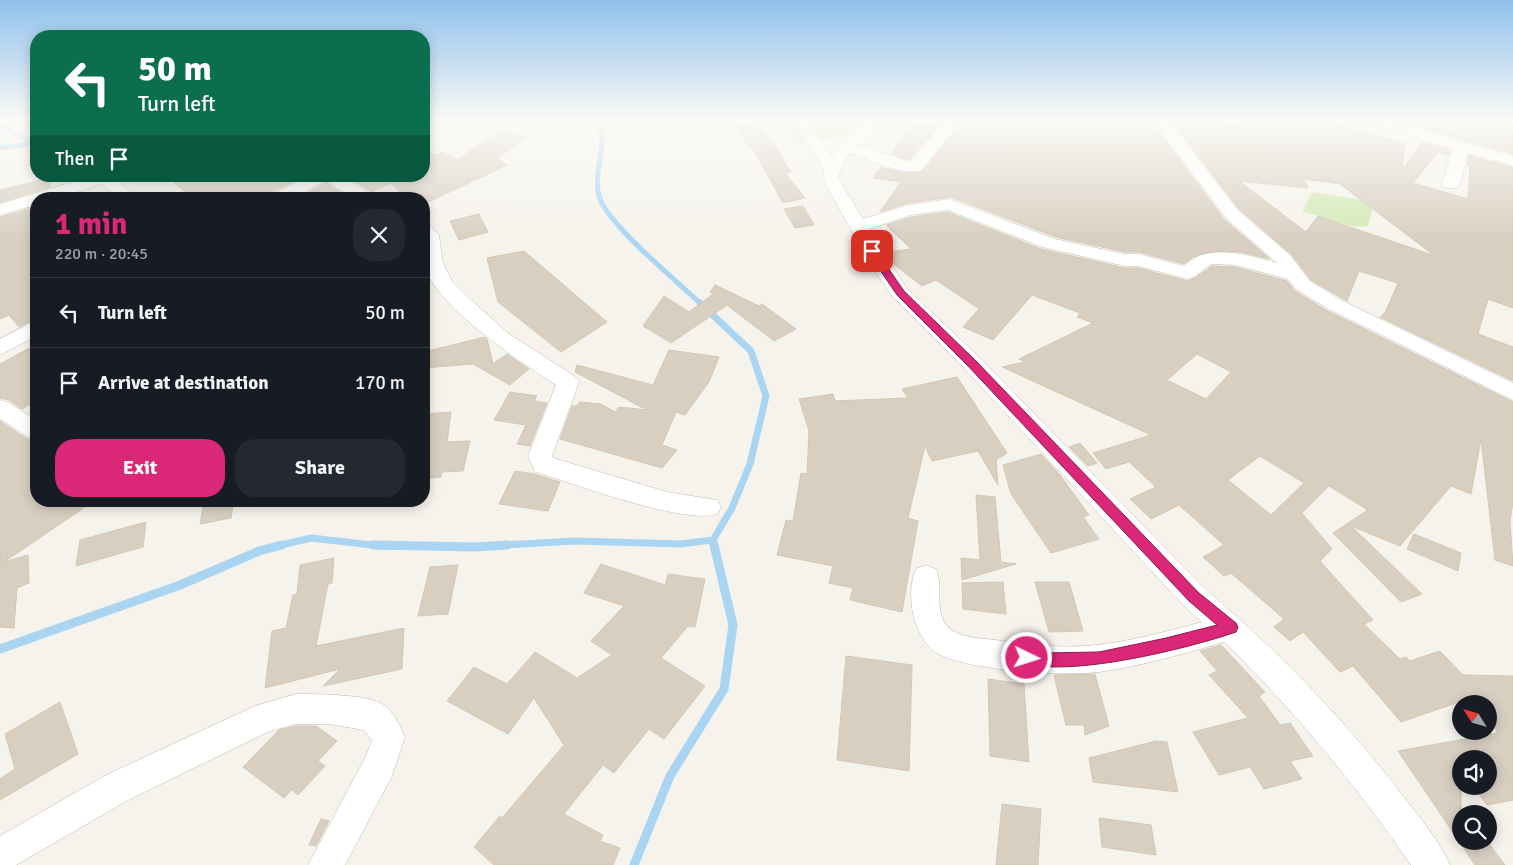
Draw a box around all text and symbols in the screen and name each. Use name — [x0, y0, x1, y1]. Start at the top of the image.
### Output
text: 50 m — [138, 47, 212, 90]
icon: left — [55, 50, 120, 115]
text: Turn left — [138, 90, 216, 117]
icon: arrive — [105, 145, 133, 173]
text: Then — [55, 147, 95, 171]
text: 1 min — [55, 206, 127, 243]
button: close — [353, 209, 405, 261]
pin — [851, 230, 893, 272]
icon: arrive — [858, 237, 886, 265]
text: 220 m · 20:45 — [55, 244, 148, 264]
icon: left — [55, 299, 83, 327]
text: Turn left — [98, 301, 167, 325]
text: 50 m — [365, 301, 405, 325]
icon: arrive — [55, 369, 83, 397]
text: Arrive at destination — [98, 371, 269, 395]
text: 170 m — [355, 371, 405, 395]
button: Exit — [55, 439, 225, 497]
button: Share — [235, 439, 405, 497]
position arrow — [1000, 631, 1052, 683]
north arrow — [1452, 695, 1498, 740]
map controls — [1452, 695, 1497, 850]
button: sound — [1452, 750, 1497, 795]
button: search — [1452, 805, 1497, 850]

